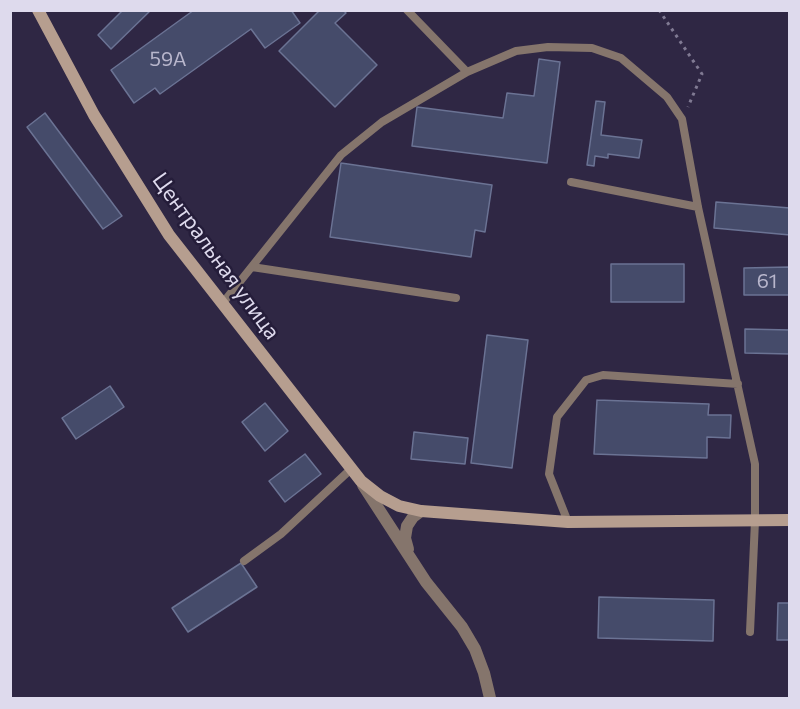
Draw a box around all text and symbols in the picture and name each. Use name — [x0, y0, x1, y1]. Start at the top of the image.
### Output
house number: 59А — [150, 47, 186, 71]
street label: Центральная улица — [147, 168, 285, 344]
house number: 61 — [757, 269, 777, 293]

